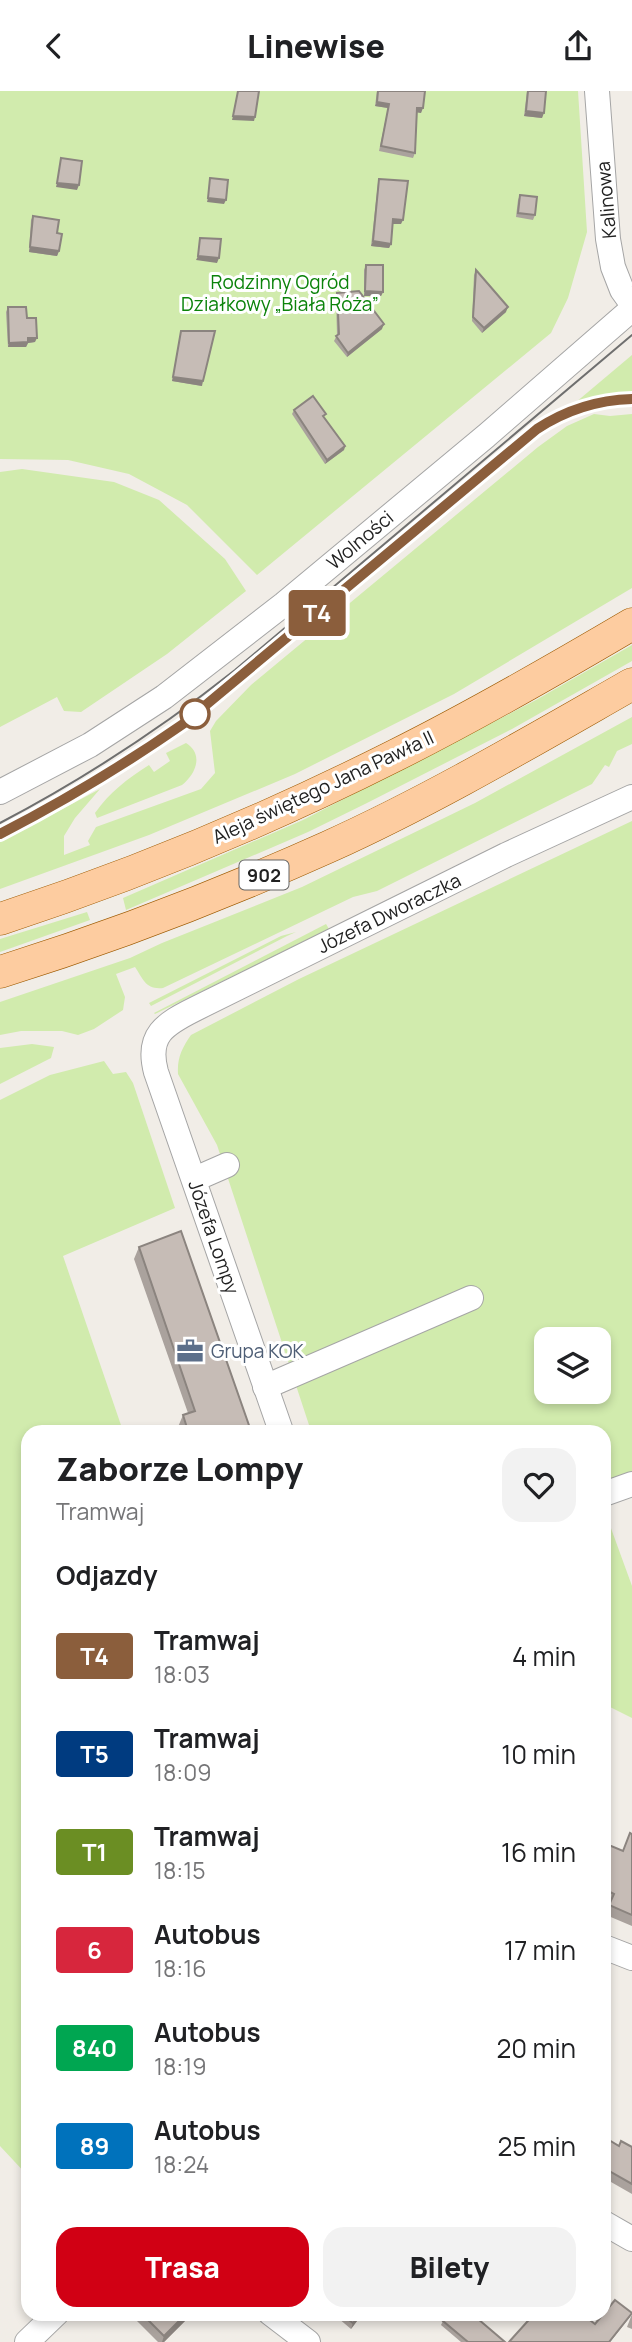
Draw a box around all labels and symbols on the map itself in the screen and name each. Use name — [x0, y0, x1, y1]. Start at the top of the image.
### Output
street label: Kalinowa — [590, 160, 622, 240]
park label: Rodzinny Ogród Działkowy „Biała Róża” — [181, 269, 379, 317]
street label: Wolności — [321, 505, 399, 575]
line badge: T4 — [286, 590, 348, 636]
unlabelled marker — [180, 699, 210, 729]
street label: Aleja świętego Jana Pawła II — [208, 724, 438, 850]
road number: 902 — [240, 861, 288, 889]
street label: Józefa Dworaczka — [313, 867, 465, 959]
street label: Józefa Lompy — [182, 1177, 246, 1297]
office icon: Grupa KOK — [175, 1336, 205, 1366]
place label: Grupa KOK — [211, 1338, 305, 1364]

